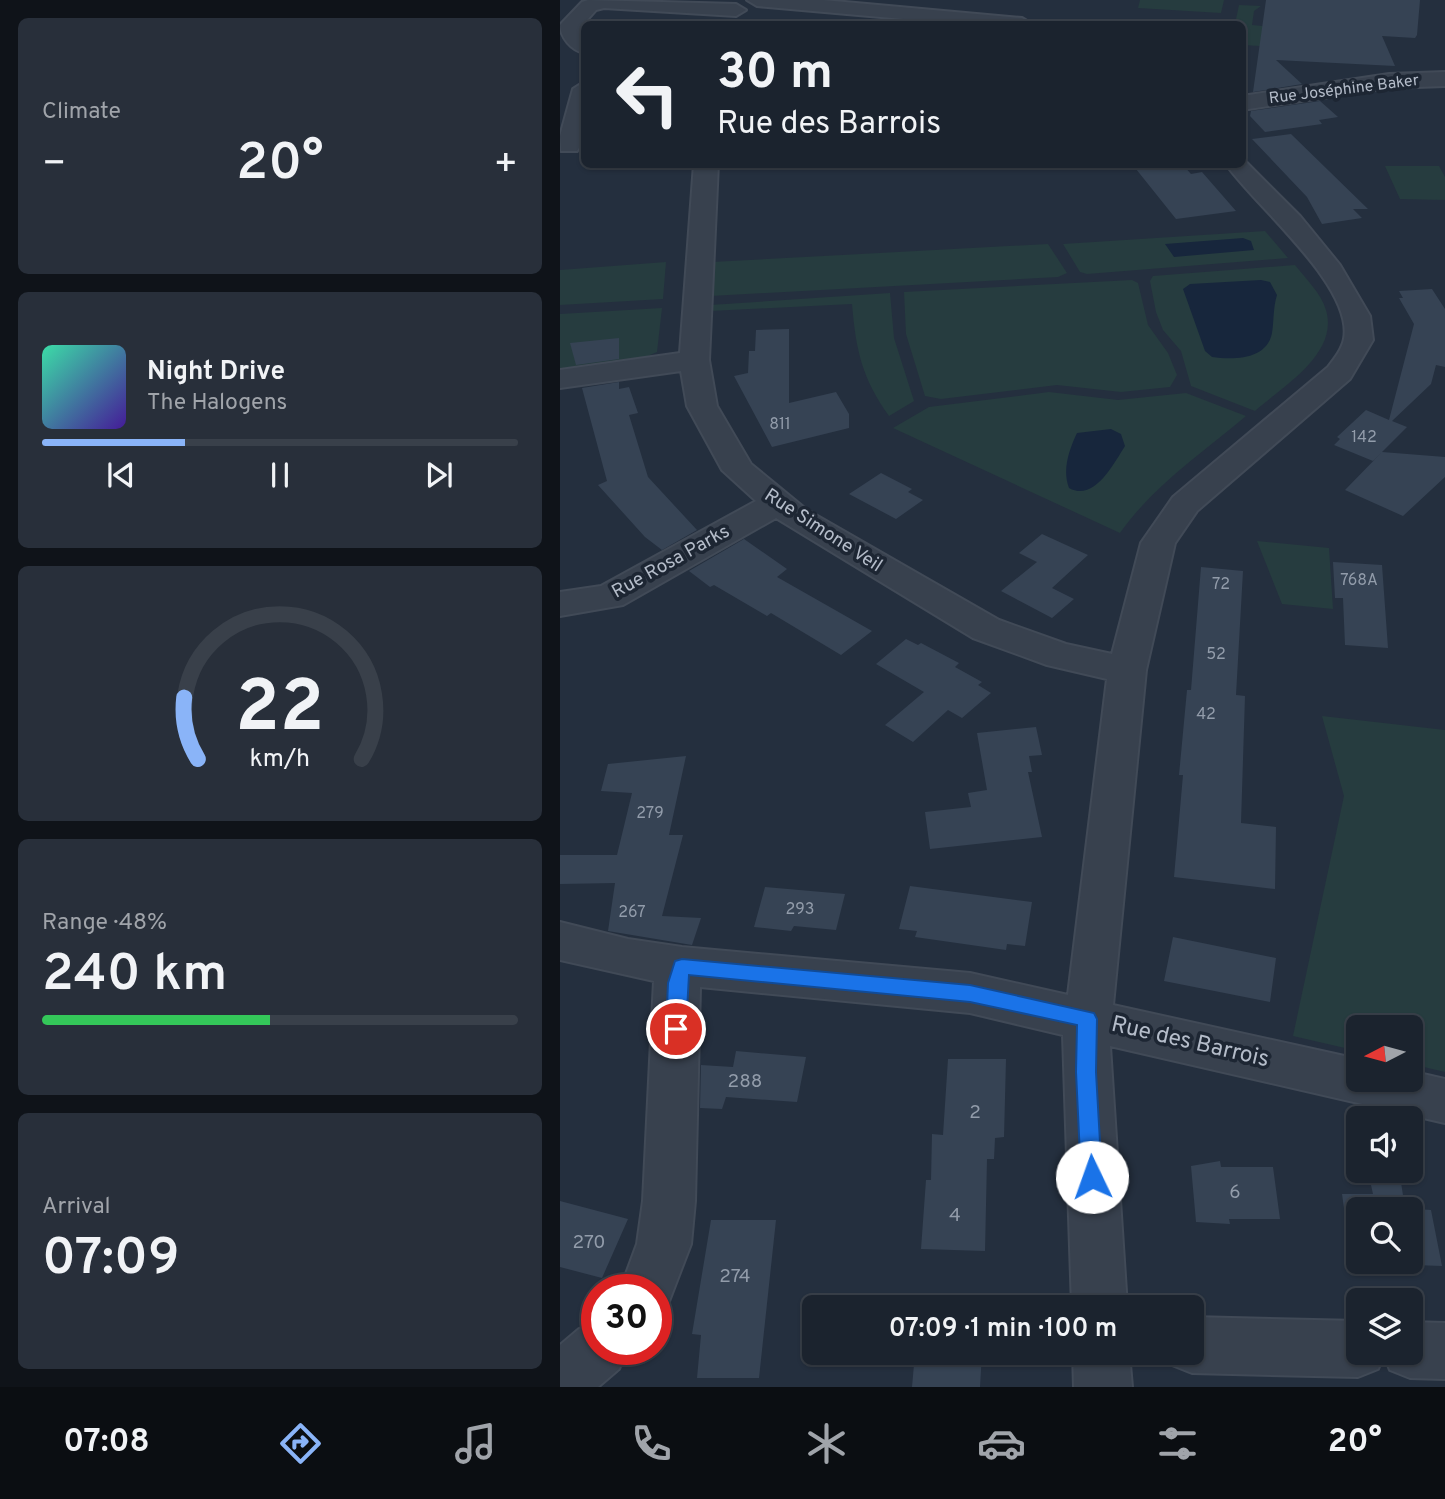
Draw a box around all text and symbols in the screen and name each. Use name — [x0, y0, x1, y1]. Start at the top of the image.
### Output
text: 30 m — [717, 44, 833, 106]
icon: left — [602, 49, 693, 140]
street label: Rue Joséphine Baker — [1268, 71, 1420, 109]
text: Climate — [42, 98, 121, 127]
text: Rue des Barrois — [717, 105, 941, 145]
text: 20° — [236, 132, 324, 198]
text: − — [42, 141, 67, 190]
text: + — [493, 141, 518, 190]
text: Night Drive — [147, 356, 285, 389]
text: The Halogens — [147, 389, 287, 418]
house number: 811 — [769, 415, 791, 435]
house number: 142 — [1351, 428, 1377, 448]
icon: previous — [102, 456, 140, 494]
icon: pause — [261, 456, 299, 494]
icon: next — [420, 456, 458, 494]
street label: Rue Simone Veil — [759, 484, 887, 578]
street label: Rue Rosa Parks — [608, 520, 734, 604]
house number: 768A — [1340, 571, 1378, 591]
house number: 72 — [1212, 575, 1230, 595]
house number: 52 — [1206, 645, 1226, 665]
text: 22 — [235, 666, 325, 758]
house number: 42 — [1196, 705, 1216, 725]
text: km/h — [250, 744, 310, 776]
house number: 279 — [636, 804, 664, 824]
house number: 293 — [786, 900, 814, 920]
house number: 267 — [618, 903, 646, 923]
text: Range · 48% — [42, 909, 167, 938]
text: 240 km — [42, 943, 227, 1009]
pin — [646, 999, 706, 1059]
icon: arrive — [657, 1010, 695, 1048]
street label: Rue des Barrois — [1108, 1011, 1272, 1075]
north arrow — [1346, 1015, 1423, 1092]
map controls — [1346, 1015, 1423, 1365]
house number: 288 — [728, 1070, 762, 1094]
house number: 2 — [969, 1101, 981, 1125]
button: sound — [1346, 1106, 1423, 1183]
position arrow — [1055, 1140, 1129, 1214]
house number: 6 — [1229, 1181, 1241, 1205]
text: Arrival — [42, 1193, 111, 1222]
button: search — [1346, 1197, 1423, 1274]
house number: 4 — [949, 1204, 961, 1228]
text: 07:09 — [42, 1227, 180, 1293]
house number: 270 — [573, 1231, 605, 1255]
house number: 274 — [719, 1265, 751, 1289]
speed limit sign: 30 — [581, 1274, 672, 1365]
button: layers — [1346, 1288, 1423, 1365]
text: 07:09 · 1 min · 100 m — [889, 1313, 1117, 1346]
icon: directions — [276, 1419, 325, 1468]
icon: music — [451, 1419, 500, 1468]
icon: phone — [627, 1419, 676, 1468]
icon: climate — [802, 1419, 851, 1468]
icon: car — [977, 1419, 1026, 1468]
icon: filters — [1153, 1419, 1202, 1468]
text: 07:08 — [63, 1423, 150, 1463]
text: 20° — [1328, 1423, 1382, 1463]

